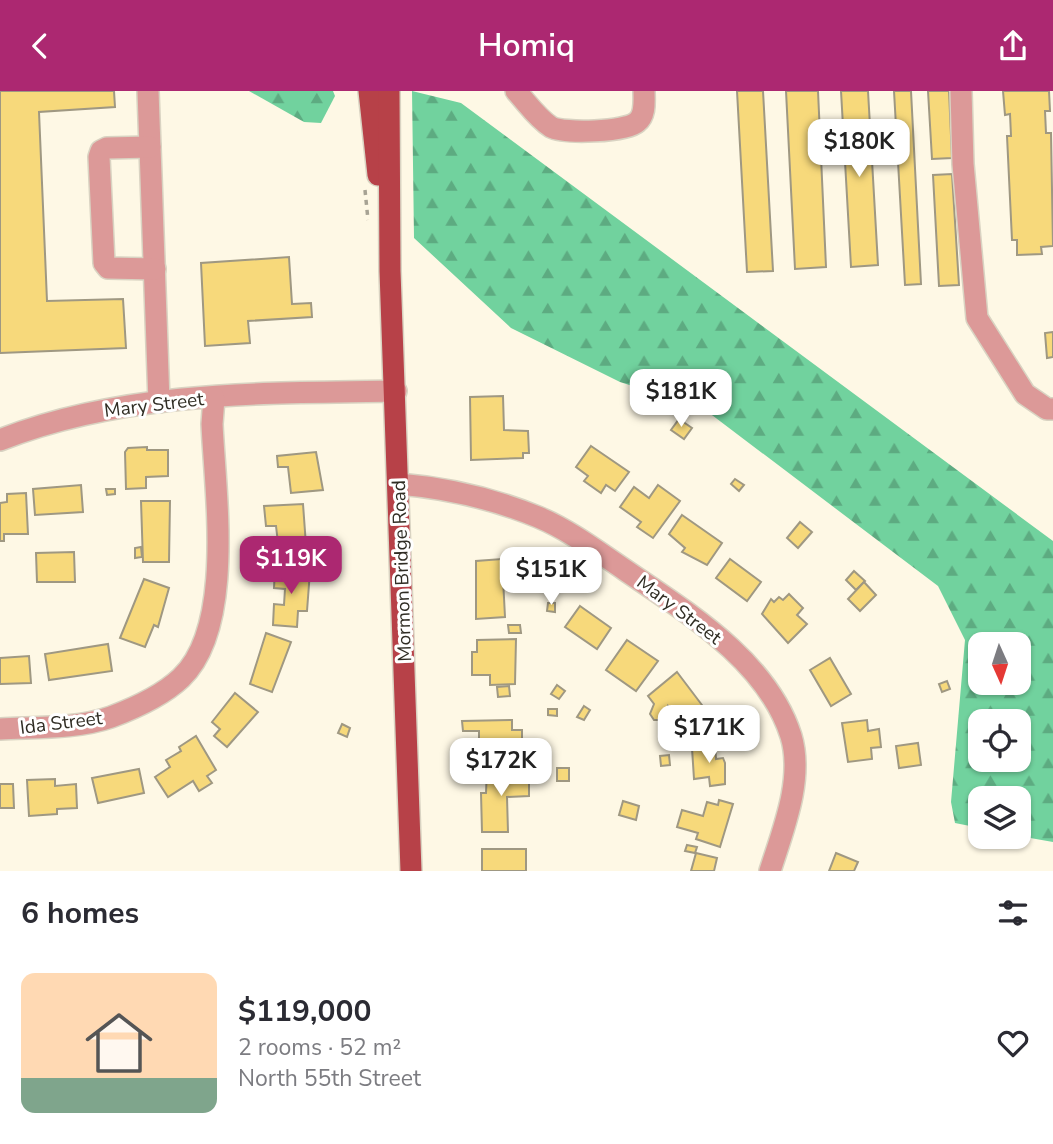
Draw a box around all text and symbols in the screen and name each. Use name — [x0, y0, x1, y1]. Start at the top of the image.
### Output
text: Homiq — [478, 24, 575, 67]
icon: back — [21, 27, 59, 65]
icon: share — [994, 27, 1032, 65]
pin: $180K — [810, 119, 908, 179]
text: $180K — [824, 126, 894, 157]
pin: $181K — [632, 369, 730, 429]
text: $181K — [646, 376, 716, 407]
street label: Mary Street — [103, 386, 206, 424]
street label: Mormon Bridge Road — [386, 480, 418, 662]
pin: $119K — [242, 537, 340, 596]
text: $119K — [256, 543, 326, 574]
pin: $151K — [502, 547, 600, 607]
text: $151K — [516, 554, 586, 585]
street label: Mary Street — [631, 569, 727, 651]
north arrow — [968, 632, 1031, 695]
map controls — [968, 632, 1031, 849]
street label: Ida Street — [18, 705, 104, 741]
pin: $171K — [660, 705, 758, 765]
button: locate — [968, 709, 1031, 772]
text: $171K — [674, 712, 744, 743]
pin: $172K — [452, 739, 550, 798]
text: $172K — [466, 745, 536, 776]
button: layers — [968, 786, 1031, 849]
text: 6 homes — [21, 893, 139, 934]
icon: filters — [994, 894, 1032, 932]
text: $119,000 — [238, 991, 371, 1032]
icon: home — [77, 1001, 161, 1085]
icon: heart — [994, 1024, 1032, 1062]
text: 2 rooms · 52 m² — [238, 1032, 401, 1063]
text: North 55th Street — [238, 1063, 421, 1094]

